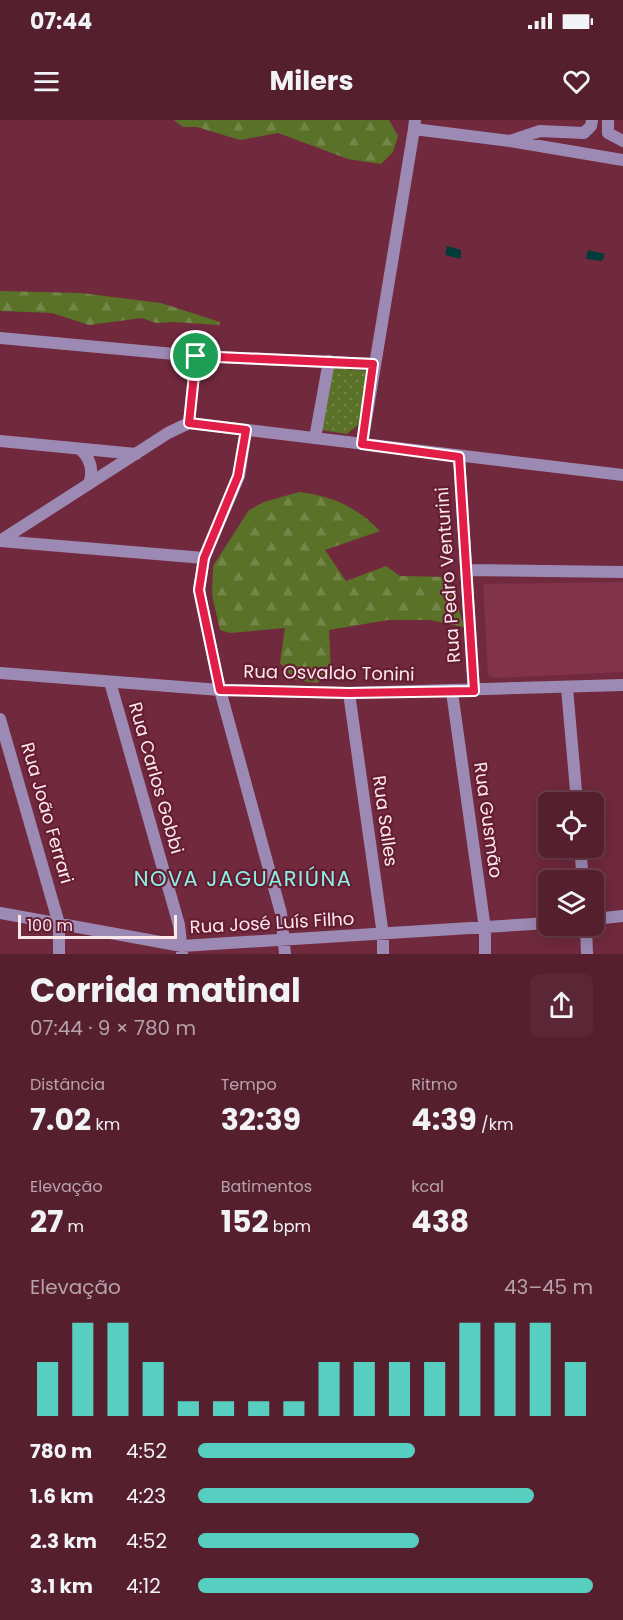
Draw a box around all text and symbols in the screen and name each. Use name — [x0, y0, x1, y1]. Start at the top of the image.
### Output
text: 07:44 — [30, 6, 92, 37]
text: Milers — [270, 62, 353, 99]
icon: menu — [30, 65, 63, 98]
icon: heart — [560, 65, 593, 98]
pin — [170, 330, 221, 381]
icon: arrive — [179, 339, 212, 372]
street label: Rua Pedro Venturini — [429, 486, 466, 664]
street label: Rua Osvaldo Tonini — [243, 659, 415, 686]
street label: Rua Carlos Gobbi — [123, 699, 190, 857]
street label: Rua João Ferrari — [15, 739, 80, 886]
street label: Rua Gusmão — [468, 760, 509, 879]
street label: Rua Salles — [367, 774, 404, 868]
map controls — [538, 792, 604, 936]
button: locate — [538, 792, 604, 858]
district label: NOVA JAGUARIÚNA — [134, 864, 352, 893]
button: layers — [538, 870, 604, 936]
street label: Rua José Luís Filho — [189, 906, 355, 939]
scale bar — [18, 912, 177, 940]
text: 100 m — [27, 914, 73, 937]
text: Corrida matinal — [30, 967, 301, 1014]
button: share — [530, 974, 593, 1037]
text: 07:44 · 9 × 780 m — [30, 1014, 196, 1042]
text: Distância — [30, 1073, 105, 1096]
text: Tempo — [221, 1073, 277, 1096]
text: Ritmo — [411, 1073, 458, 1096]
text: 7.02 — [30, 1098, 91, 1141]
text: 32:39 — [221, 1098, 301, 1141]
text: 4:39 — [411, 1098, 477, 1141]
text: km — [91, 1113, 120, 1136]
text: /km — [477, 1113, 513, 1136]
text: Elevação — [30, 1175, 103, 1198]
text: Batimentos — [221, 1175, 312, 1198]
text: kcal — [411, 1175, 444, 1198]
text: 27 — [30, 1200, 63, 1243]
text: 152 — [221, 1200, 269, 1243]
text: 438 — [411, 1200, 469, 1243]
text: m — [63, 1215, 84, 1238]
text: bpm — [269, 1215, 311, 1238]
text: Elevação — [30, 1273, 121, 1301]
text: 43–45 m — [504, 1273, 593, 1301]
text: 780 m — [30, 1437, 92, 1465]
text: 4:52 — [126, 1437, 167, 1465]
text: 1.6 km — [30, 1482, 94, 1510]
text: 4:23 — [126, 1482, 166, 1510]
text: 2.3 km — [30, 1527, 97, 1555]
text: 4:52 — [126, 1527, 167, 1555]
text: 3.1 km — [30, 1572, 93, 1600]
text: 4:12 — [126, 1572, 161, 1600]

